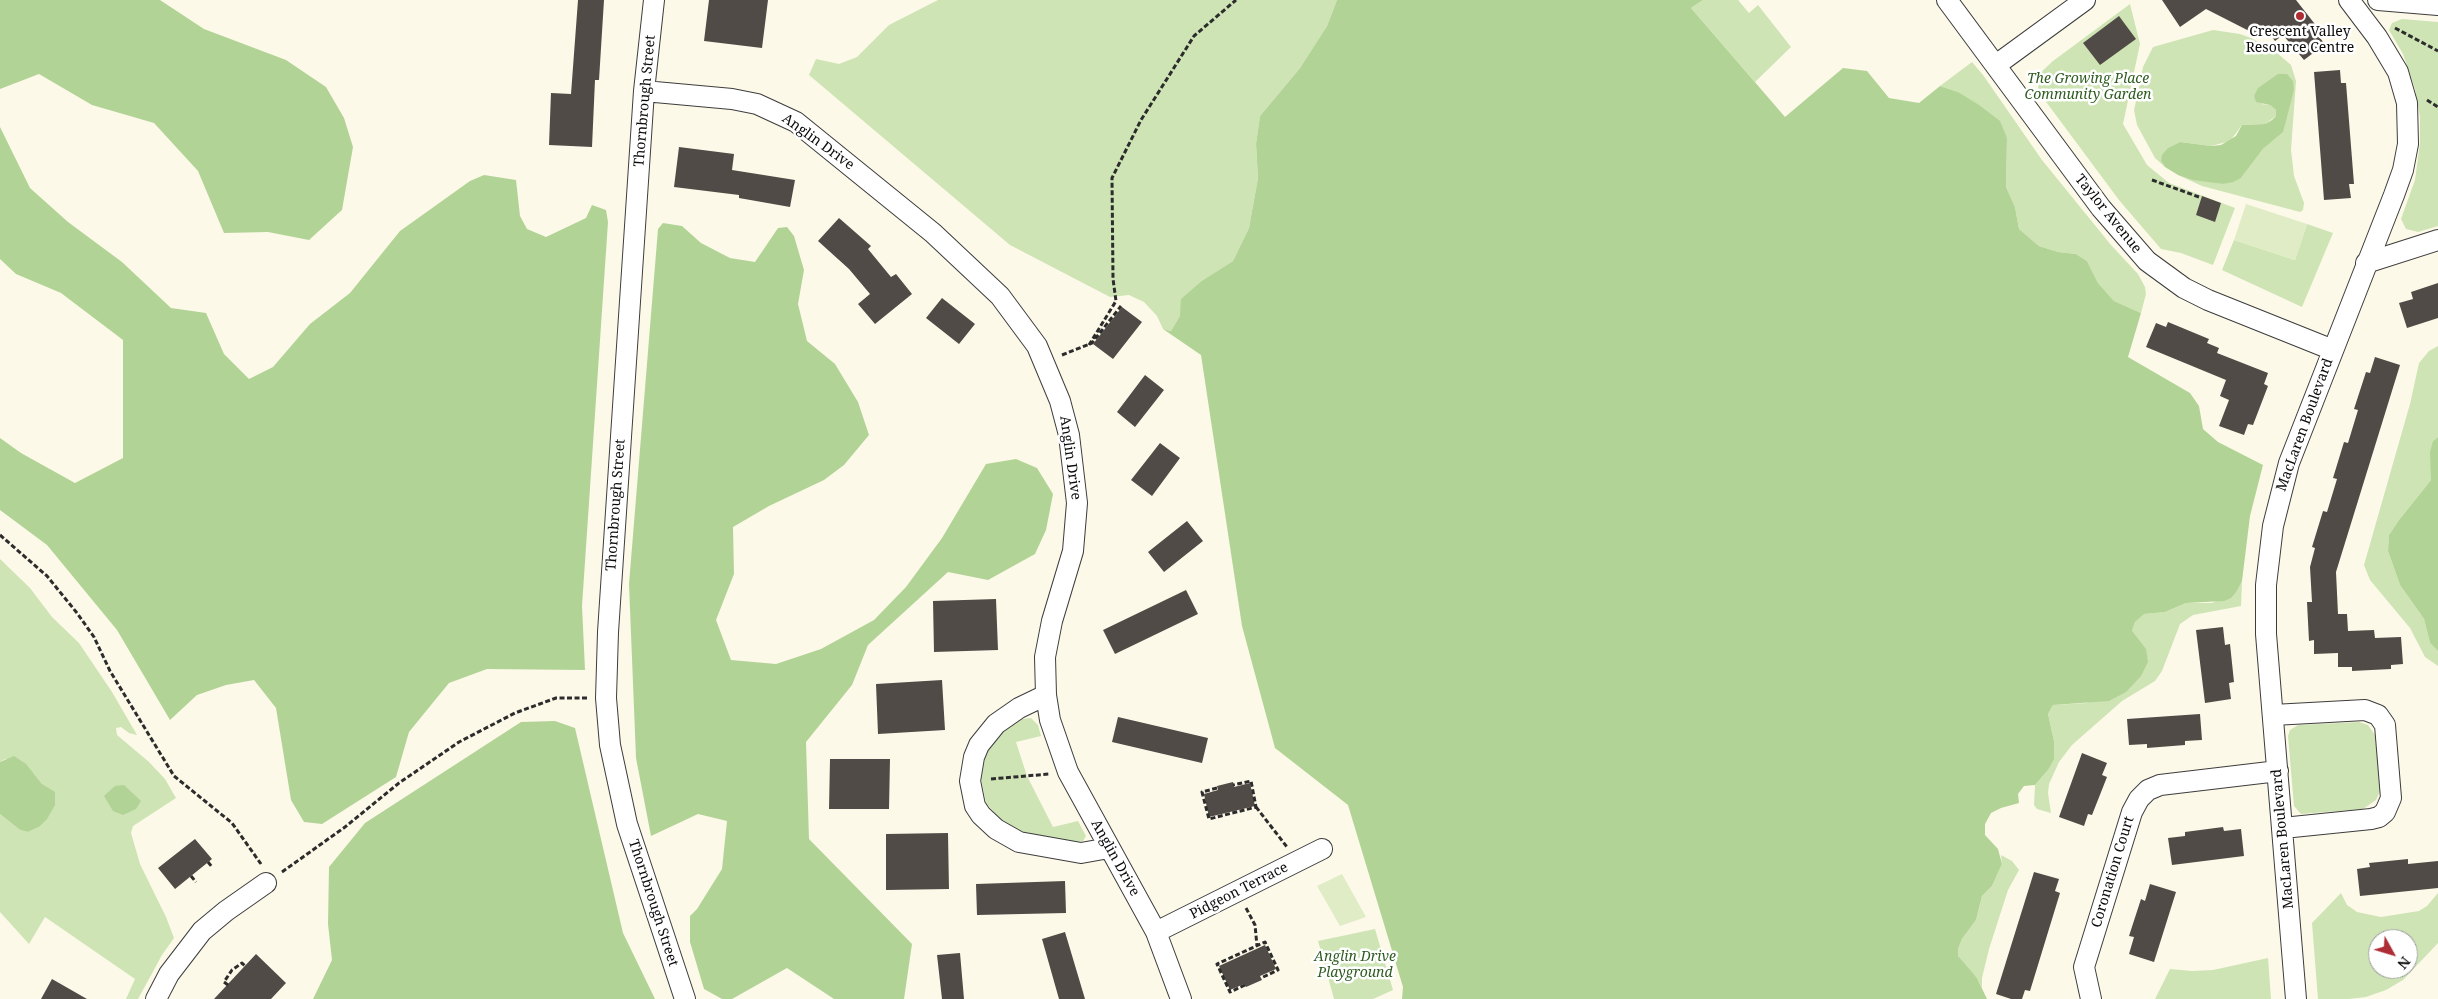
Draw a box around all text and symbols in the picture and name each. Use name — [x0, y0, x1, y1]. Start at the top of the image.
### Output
marker: Crescent Valley Resource Centre — [2294, 10, 2306, 22]
place label: Crescent Valley Resource Centre — [2246, 24, 2354, 56]
street label: Thornbrough Street — [631, 34, 659, 168]
park label: The Growing Place Community Garden — [2025, 71, 2151, 104]
street label: Anglin Drive — [779, 110, 857, 174]
street label: Taylor Avenue — [2071, 171, 2145, 257]
street label: MacLaren Boulevard — [2273, 356, 2337, 494]
street label: Anglin Drive — [1056, 415, 1084, 501]
street label: Thornbrough Street — [603, 438, 629, 572]
street label: MacLaren Boulevard — [2269, 768, 2297, 910]
street label: Coronation Court — [2088, 814, 2138, 930]
street label: Anglin Drive — [1087, 817, 1143, 899]
street label: Thornbrough Street — [625, 837, 681, 969]
street label: Pidgeon Terrace — [1187, 859, 1291, 923]
north arrow — [2368, 929, 2418, 979]
park label: Anglin Drive Playground — [1314, 949, 1396, 982]
text: N — [2393, 953, 2415, 973]

